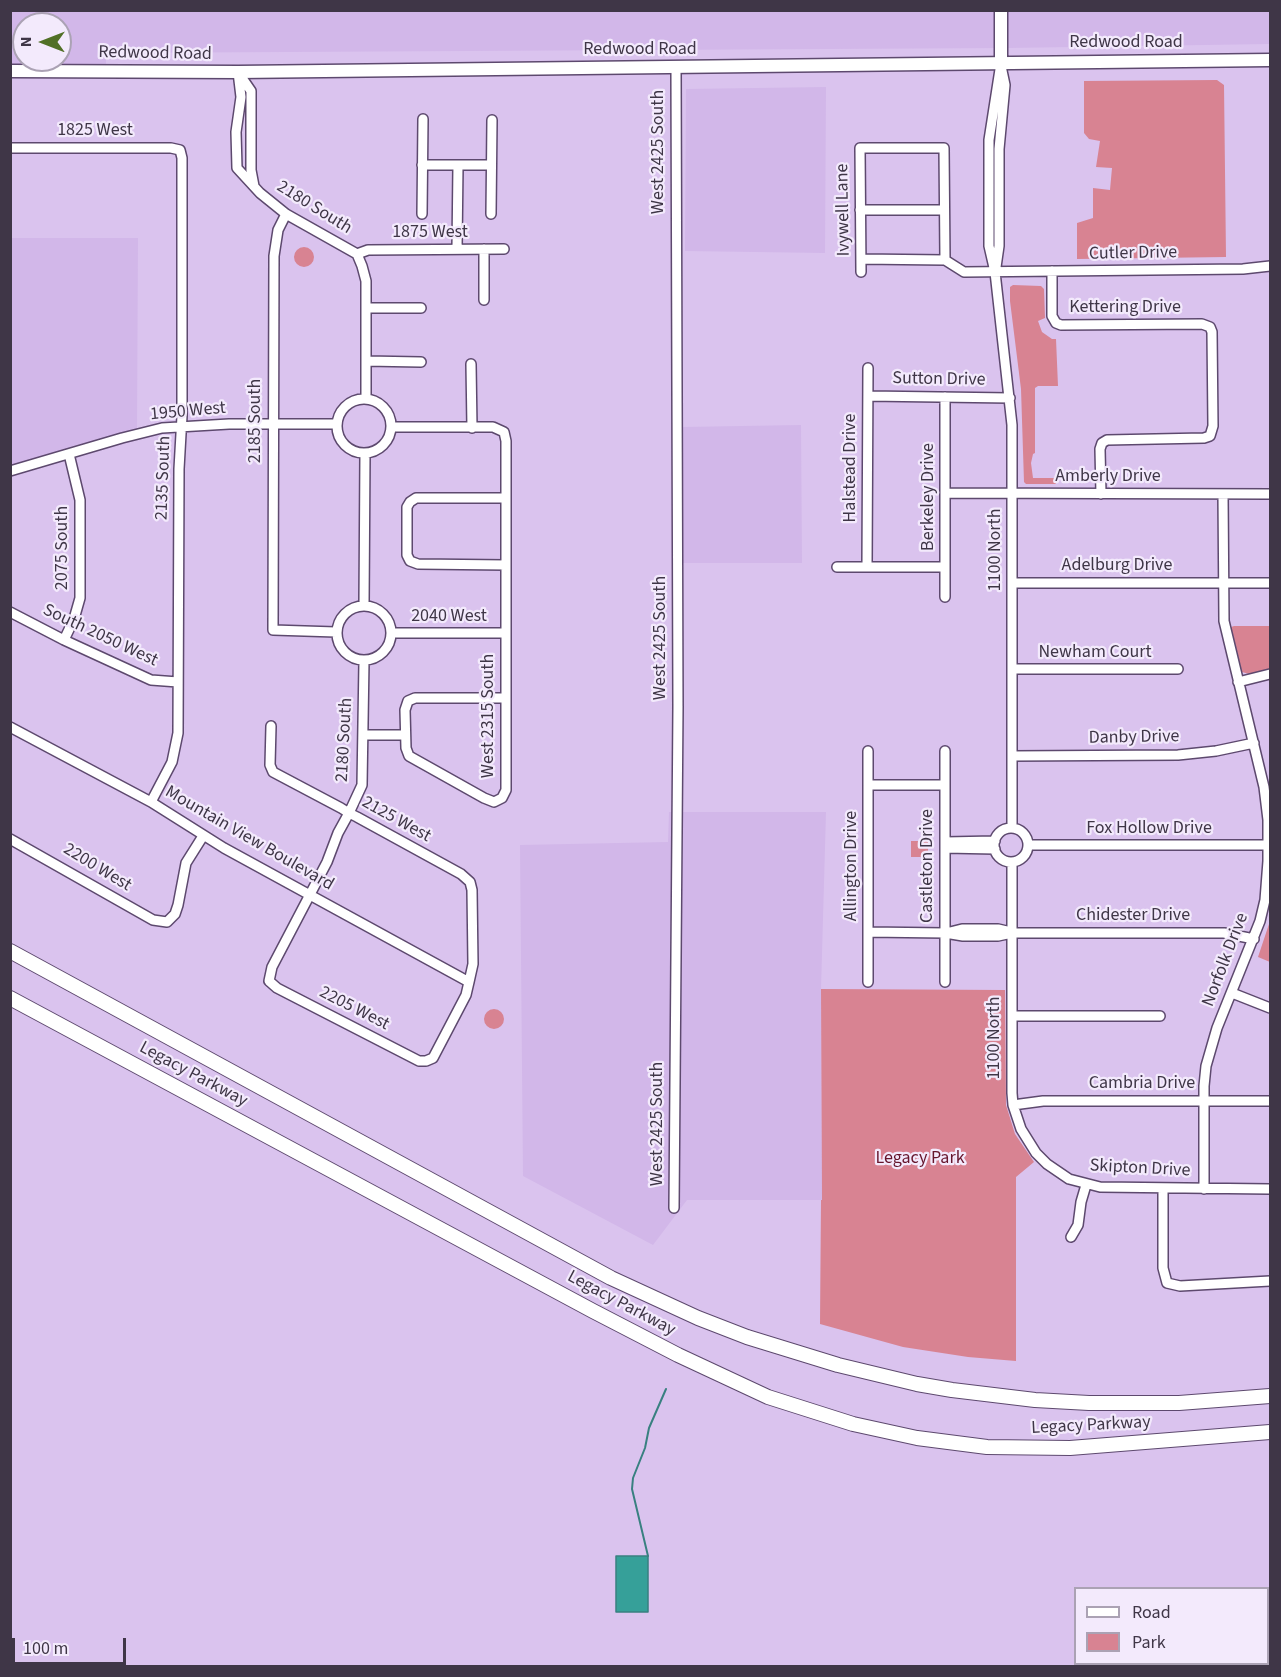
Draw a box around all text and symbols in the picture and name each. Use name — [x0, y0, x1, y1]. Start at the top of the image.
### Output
north arrow — [12, 12, 72, 72]
street label: Redwood Road — [1069, 32, 1183, 54]
text: N — [15, 37, 37, 47]
street label: Redwood Road — [583, 39, 697, 61]
street label: Redwood Road — [98, 42, 212, 66]
street label: West 2425 South — [648, 90, 670, 214]
street label: 1825 West — [57, 120, 133, 142]
street label: Ivywell Lane — [832, 163, 856, 257]
street label: 2180 South — [272, 176, 356, 240]
street label: 1875 West — [392, 222, 468, 244]
street label: Cutler Drive — [1089, 242, 1177, 266]
street label: Kettering Drive — [1069, 297, 1181, 319]
street label: Sutton Drive — [892, 368, 986, 392]
street label: 2185 South — [245, 379, 267, 463]
street label: 1950 West — [149, 398, 227, 426]
street label: Halstead Drive — [840, 414, 862, 522]
street label: 2135 South — [152, 435, 176, 521]
street label: Berkeley Drive — [918, 443, 940, 551]
street label: Amberly Drive — [1055, 466, 1161, 488]
street label: 2075 South — [52, 506, 74, 590]
street label: 1100 North — [985, 509, 1007, 591]
street label: Adelburg Drive — [1062, 555, 1172, 577]
street label: West 2425 South — [650, 576, 672, 700]
street label: South 2050 West — [39, 600, 161, 672]
street label: 2040 West — [411, 606, 487, 628]
street label: Newham Court — [1038, 642, 1152, 664]
street label: West 2315 South — [478, 654, 500, 778]
street label: 2180 South — [332, 697, 358, 783]
street label: Danby Drive — [1088, 726, 1180, 750]
street label: Mountain View Boulevard — [161, 782, 337, 896]
street label: 2125 West — [358, 792, 434, 848]
street label: Castleton Drive — [917, 809, 939, 923]
street label: Allington Drive — [841, 811, 863, 921]
street label: Fox Hollow Drive — [1086, 818, 1212, 840]
street label: 2200 West — [59, 839, 135, 897]
street label: Chidester Drive — [1076, 905, 1190, 927]
street label: Norfolk Drive — [1198, 910, 1254, 1010]
street label: 2205 West — [315, 982, 393, 1036]
street label: 1100 North — [984, 997, 1006, 1079]
street label: Legacy Parkway — [135, 1037, 251, 1113]
street label: West 2425 South — [647, 1062, 669, 1186]
street label: Cambria Drive — [1089, 1073, 1195, 1095]
park label: Legacy Park — [875, 1148, 965, 1170]
street label: Skipton Drive — [1089, 1156, 1191, 1182]
street label: Legacy Parkway — [563, 1266, 679, 1342]
street label: Legacy Parkway — [1031, 1412, 1151, 1440]
legend — [1074, 1587, 1269, 1665]
text: Road — [1132, 1600, 1171, 1625]
scale bar — [15, 1626, 129, 1664]
text: Park — [1132, 1630, 1166, 1655]
text: 100 m — [23, 1636, 68, 1661]

